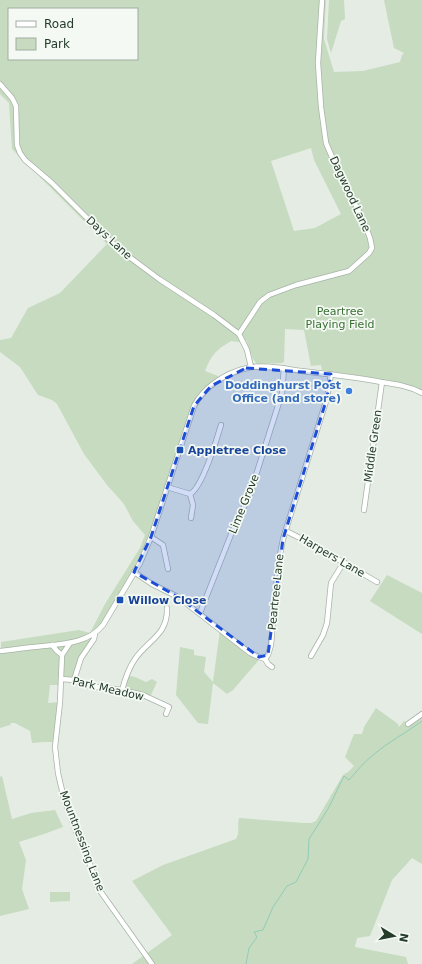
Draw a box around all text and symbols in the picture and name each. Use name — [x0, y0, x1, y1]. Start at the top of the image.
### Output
legend — [8, 8, 138, 60]
text: Road — [44, 17, 74, 31]
text: Park — [44, 37, 70, 51]
street label: Dagwood Lane — [327, 154, 373, 234]
street label: Days Lane — [84, 214, 135, 263]
park label: Peartree Playing Field — [306, 305, 374, 331]
place label: Doddinghurst Post Office (and store) — [225, 379, 341, 405]
marker: Doddinghurst Post Office (and store) — [344, 386, 354, 396]
street label: Middle Green — [361, 409, 385, 483]
place label: Appletree Close — [188, 444, 286, 457]
marker: Appletree Close — [175, 445, 185, 455]
street label: Lime Grove — [226, 472, 262, 536]
street label: Harpers Lane — [297, 532, 367, 580]
street label: Peartree Lane — [266, 553, 286, 631]
place label: Willow Close — [128, 594, 206, 607]
marker: Willow Close — [115, 595, 125, 605]
street label: Park Meadow — [71, 674, 145, 704]
street label: Mountnessing Lane — [57, 789, 107, 893]
north arrow — [374, 916, 414, 956]
text: N — [396, 932, 411, 943]

